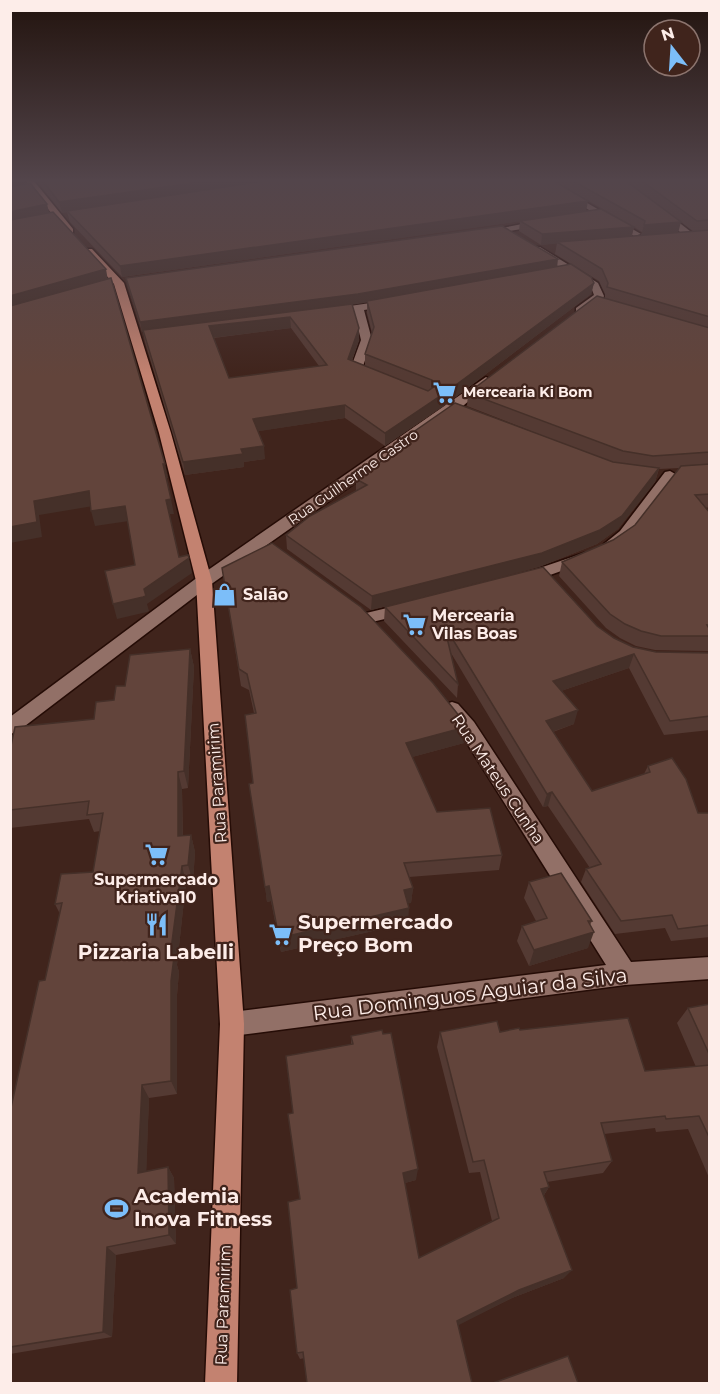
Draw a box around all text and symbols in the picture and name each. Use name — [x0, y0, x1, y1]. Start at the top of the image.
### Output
north arrow — [642, 18, 702, 78]
text: N — [659, 23, 677, 45]
supermarket icon: Mercearia Ki Bom — [432, 379, 458, 405]
place label: Mercearia Ki Bom — [463, 383, 592, 401]
street label: Rua Guilherme Castro — [285, 425, 422, 529]
shop icon: Salão — [212, 581, 238, 607]
place label: Salão — [243, 585, 288, 604]
place label: Mercearia Vilas Boas — [431, 606, 518, 643]
supermarket icon: Mercearia Vilas Boas — [401, 611, 427, 637]
street label: Rua Mateus Cunha — [448, 711, 548, 847]
street label: Rua Paramirim — [203, 722, 231, 844]
supermarket icon: Supermercado Kriativa10 — [143, 841, 169, 867]
place label: Supermercado Kriativa10 — [94, 870, 218, 907]
place label: Supermercado Preço Bom — [298, 910, 453, 957]
restaurant icon: Pizzaria Labelli — [143, 912, 169, 938]
supermarket icon: Supermercado Preço Bom — [267, 921, 293, 947]
place label: Pizzaria Labelli — [78, 940, 234, 964]
street label: Rua Dominguos Aguiar da Silva — [311, 963, 629, 1025]
place label: Academia Inova Fitness — [133, 1184, 272, 1231]
sports icon: Academia Inova Fitness — [103, 1195, 129, 1221]
street label: Rua Paramirim — [211, 1244, 235, 1366]

